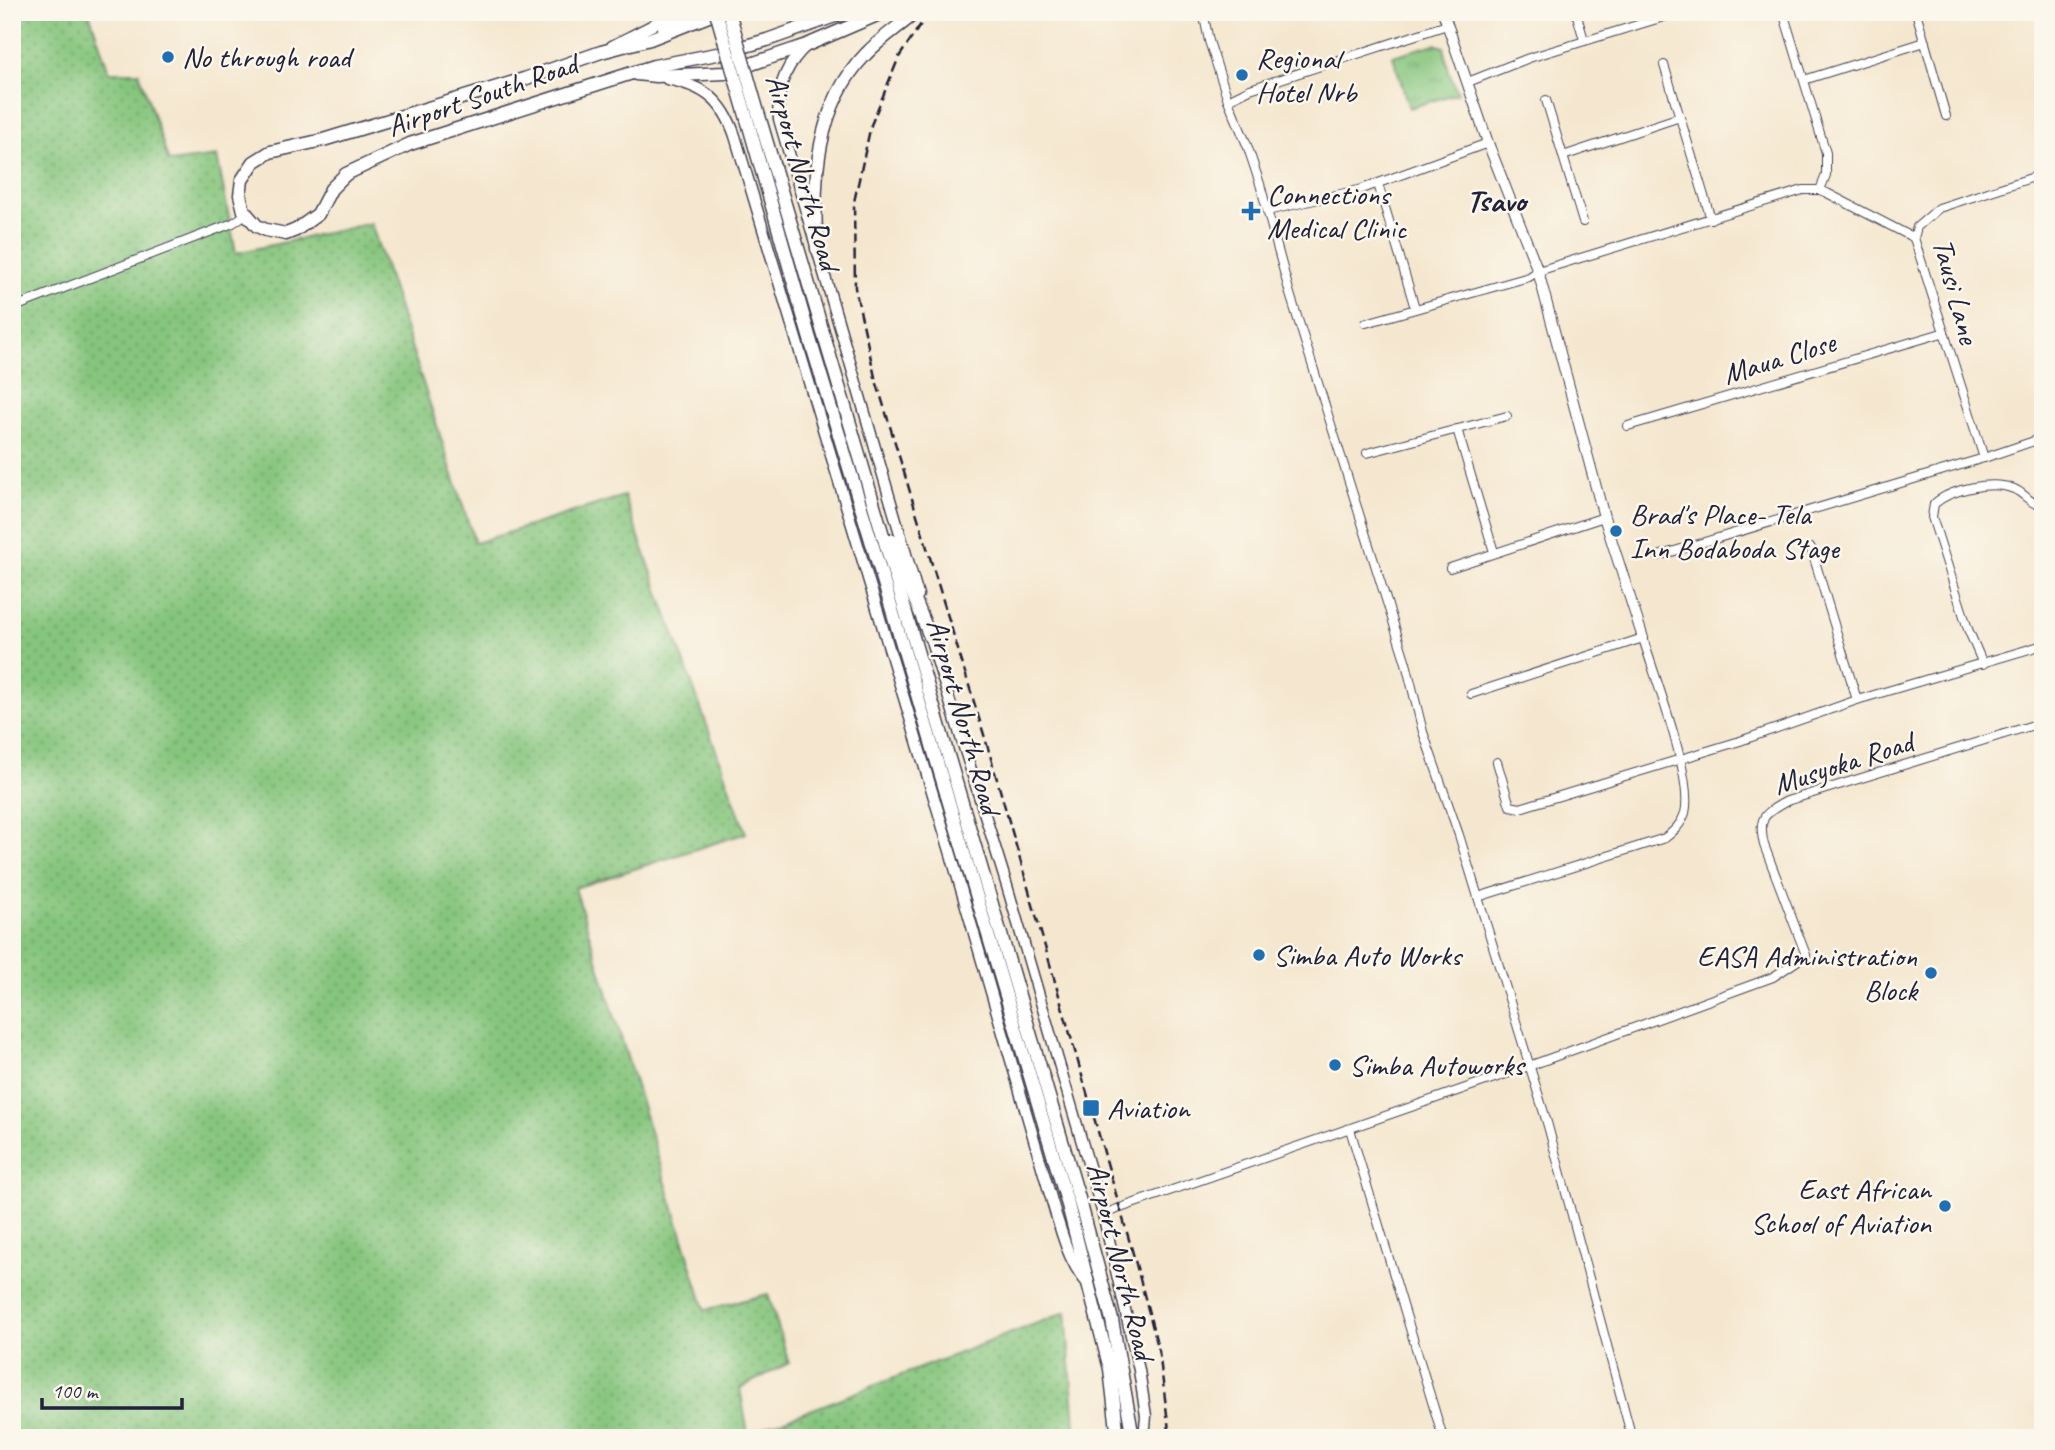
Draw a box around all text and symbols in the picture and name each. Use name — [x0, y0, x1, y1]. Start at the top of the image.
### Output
place label: No through road — [182, 38, 355, 76]
place label: Regional Hotel Nrb — [1256, 39, 1358, 111]
street label: Airport South Road — [382, 43, 586, 145]
marker: No through road — [160, 49, 176, 65]
marker: Regional Hotel Nrb — [1234, 67, 1250, 83]
street label: Airport North Road — [757, 70, 850, 278]
place label: Connections Medical Clinic — [1267, 175, 1407, 247]
district label: Tsavo — [1466, 180, 1529, 221]
marker: Connections Medical Clinic — [1241, 201, 1261, 221]
street label: Tausi Lane — [1924, 234, 1989, 350]
street label: Maua Close — [1718, 322, 1842, 393]
place label: Brad's Place- Tela Inn Bodaboda Stage — [1630, 495, 1841, 567]
marker: Brad's Place- Tela Inn Bodaboda Stage — [1608, 523, 1624, 539]
street label: Airport North Road — [918, 614, 1011, 822]
street label: Musyoka Road — [1769, 721, 1921, 803]
place label: Simba Auto Works — [1273, 936, 1464, 974]
place label: EASA Administration Block — [1697, 937, 1919, 1009]
marker: Simba Auto Works — [1251, 947, 1267, 963]
marker: EASA Administration Block — [1923, 965, 1939, 981]
place label: Simba Autoworks — [1349, 1046, 1526, 1084]
marker: Simba Autoworks — [1327, 1057, 1343, 1073]
place label: Aviation — [1107, 1089, 1191, 1127]
marker: Aviation — [1081, 1098, 1101, 1118]
street label: Airport North Road — [1078, 1159, 1165, 1367]
place label: East African School of Aviation — [1750, 1170, 1932, 1242]
marker: East African School of Aviation — [1937, 1198, 1953, 1214]
scale bar — [42, 1366, 182, 1410]
text: 100 m — [52, 1378, 99, 1404]

